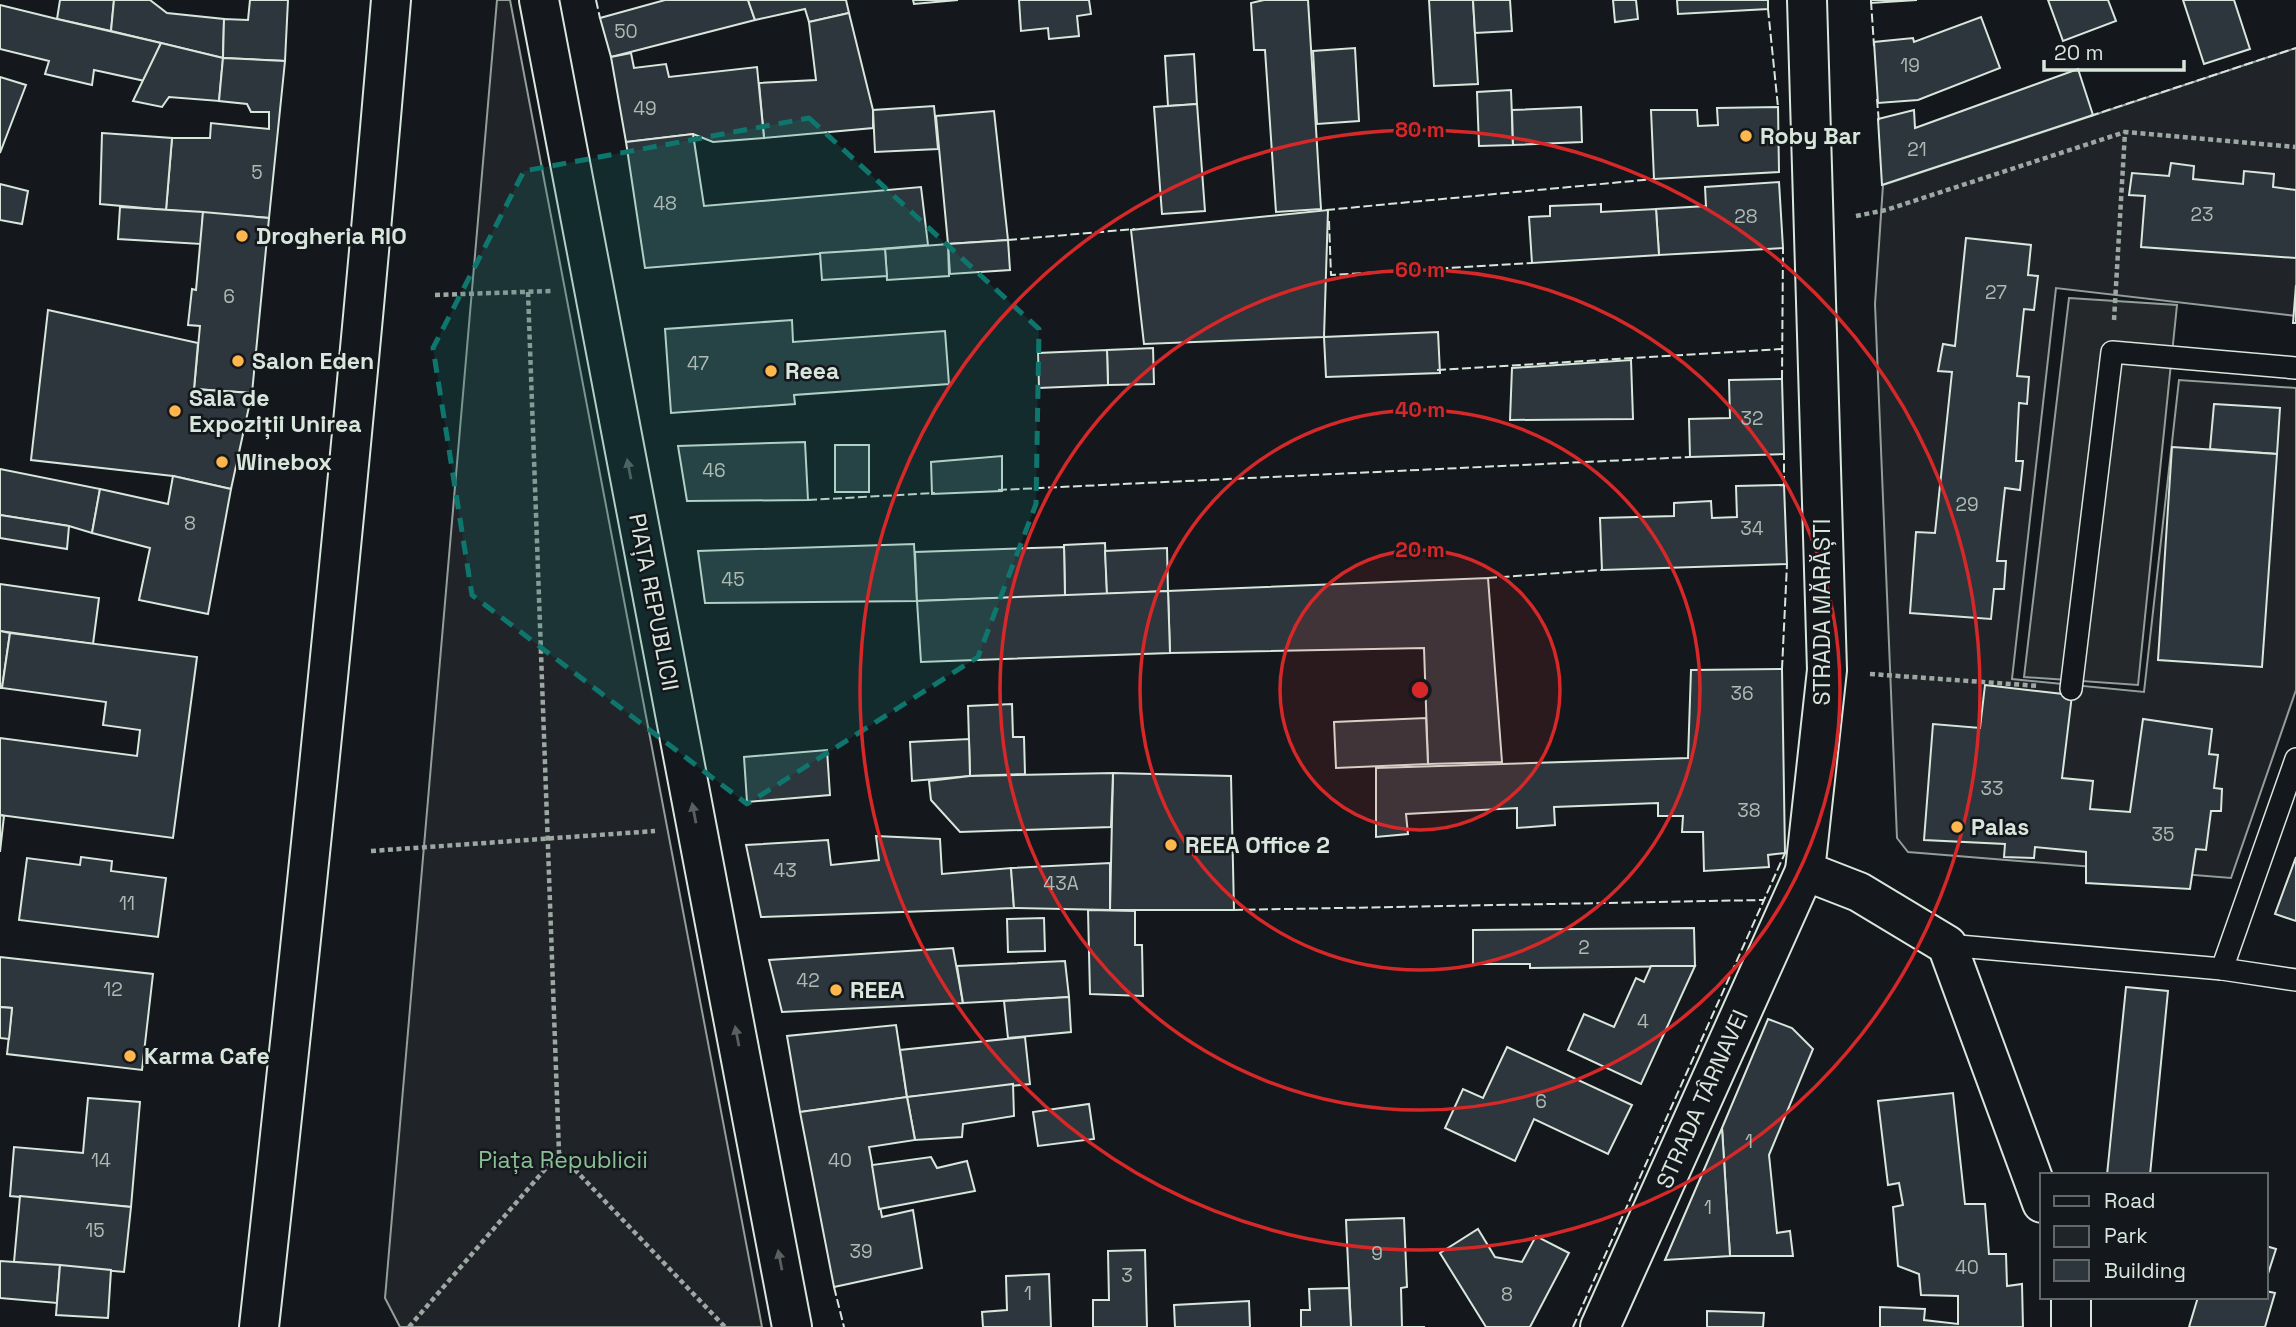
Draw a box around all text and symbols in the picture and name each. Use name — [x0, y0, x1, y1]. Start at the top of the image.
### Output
house number: 50 — [614, 19, 638, 44]
scale bar — [2044, 28, 2184, 72]
text: 20 m — [2054, 39, 2104, 66]
house number: 19 — [1900, 53, 1920, 78]
house number: 49 — [633, 96, 657, 121]
text: 80 m — [1395, 116, 1445, 143]
place label: Roby Bar — [1760, 121, 1861, 151]
marker: Roby Bar — [1738, 128, 1754, 144]
house number: 21 — [1907, 137, 1927, 162]
house number: 5 — [251, 160, 263, 185]
house number: 48 — [653, 191, 677, 216]
house number: 23 — [2191, 202, 2213, 227]
house number: 28 — [1734, 204, 1758, 229]
place label: Drogheria RIO — [256, 221, 407, 251]
marker: Drogheria RIO — [234, 228, 250, 244]
text: 60 m — [1395, 256, 1445, 283]
house number: 27 — [1985, 280, 2007, 305]
house number: 6 — [223, 284, 235, 309]
place label: Salon Eden — [252, 346, 374, 376]
house number: 47 — [687, 351, 709, 376]
marker: Salon Eden — [230, 353, 246, 369]
place label: Reea — [785, 356, 839, 386]
marker: Reea — [763, 363, 779, 379]
place label: Sala de Expoziții Unirea — [189, 383, 362, 440]
text: 40 m — [1395, 396, 1445, 423]
marker: Sala de Expoziții Unirea — [167, 403, 183, 419]
house number: 32 — [1741, 406, 1763, 431]
place label: Winebox — [236, 447, 332, 477]
marker: Winebox — [214, 454, 230, 470]
one-way arrow — [623, 458, 634, 480]
house number: 46 — [702, 458, 726, 483]
house number: 29 — [1955, 492, 1979, 517]
house number: 8 — [184, 511, 196, 536]
street label: PIAȚA REPUBLICII — [622, 511, 686, 693]
house number: 34 — [1740, 516, 1764, 541]
street label: STRADA MĂRĂȘTI — [1807, 519, 1837, 705]
text: 20 m — [1395, 536, 1445, 563]
house number: 45 — [721, 567, 745, 592]
centre of rings — [1408, 678, 1432, 702]
house number: 36 — [1730, 681, 1754, 706]
house number: 33 — [1981, 776, 2003, 801]
house number: 38 — [1737, 798, 1761, 823]
one-way arrow — [689, 802, 700, 824]
place label: Palas — [1971, 812, 2029, 842]
marker: Palas — [1949, 819, 1965, 835]
house number: 35 — [2152, 822, 2174, 847]
place label: REEA Office 2 — [1185, 830, 1330, 860]
marker: REEA Office 2 — [1163, 837, 1179, 853]
house number: 43 — [773, 858, 797, 883]
house number: 43A — [1043, 871, 1079, 896]
house number: 11 — [119, 891, 135, 916]
house number: 2 — [1578, 935, 1590, 960]
house number: 42 — [796, 968, 820, 993]
place label: REEA — [850, 975, 905, 1005]
house number: 12 — [103, 977, 123, 1002]
marker: REEA — [828, 982, 844, 998]
street label: STRADA TÂRNAVEI — [1649, 1005, 1755, 1193]
house number: 4 — [1637, 1009, 1649, 1034]
one-way arrow — [731, 1025, 742, 1047]
place label: Karma Cafe — [144, 1041, 270, 1071]
marker: Karma Cafe — [122, 1048, 138, 1064]
house number: 6 — [1535, 1089, 1547, 1114]
house number: 1 — [1745, 1129, 1753, 1154]
park label: Piața Republicii — [478, 1145, 648, 1175]
house number: 14 — [91, 1148, 111, 1173]
house number: 40 — [828, 1148, 852, 1173]
legend — [2040, 1173, 2268, 1299]
text: Road — [2104, 1187, 2156, 1214]
house number: 1 — [1704, 1195, 1712, 1220]
house number: 15 — [85, 1218, 105, 1243]
text: Park — [2104, 1222, 2148, 1249]
house number: 39 — [849, 1239, 873, 1264]
house number: 9 — [1371, 1241, 1383, 1266]
one-way arrow — [774, 1249, 785, 1271]
house number: 40 — [1955, 1255, 1979, 1280]
text: Building — [2104, 1257, 2186, 1284]
house number: 3 — [1121, 1263, 1133, 1288]
house number: 1 — [1024, 1281, 1032, 1306]
house number: 8 — [1501, 1282, 1513, 1307]

